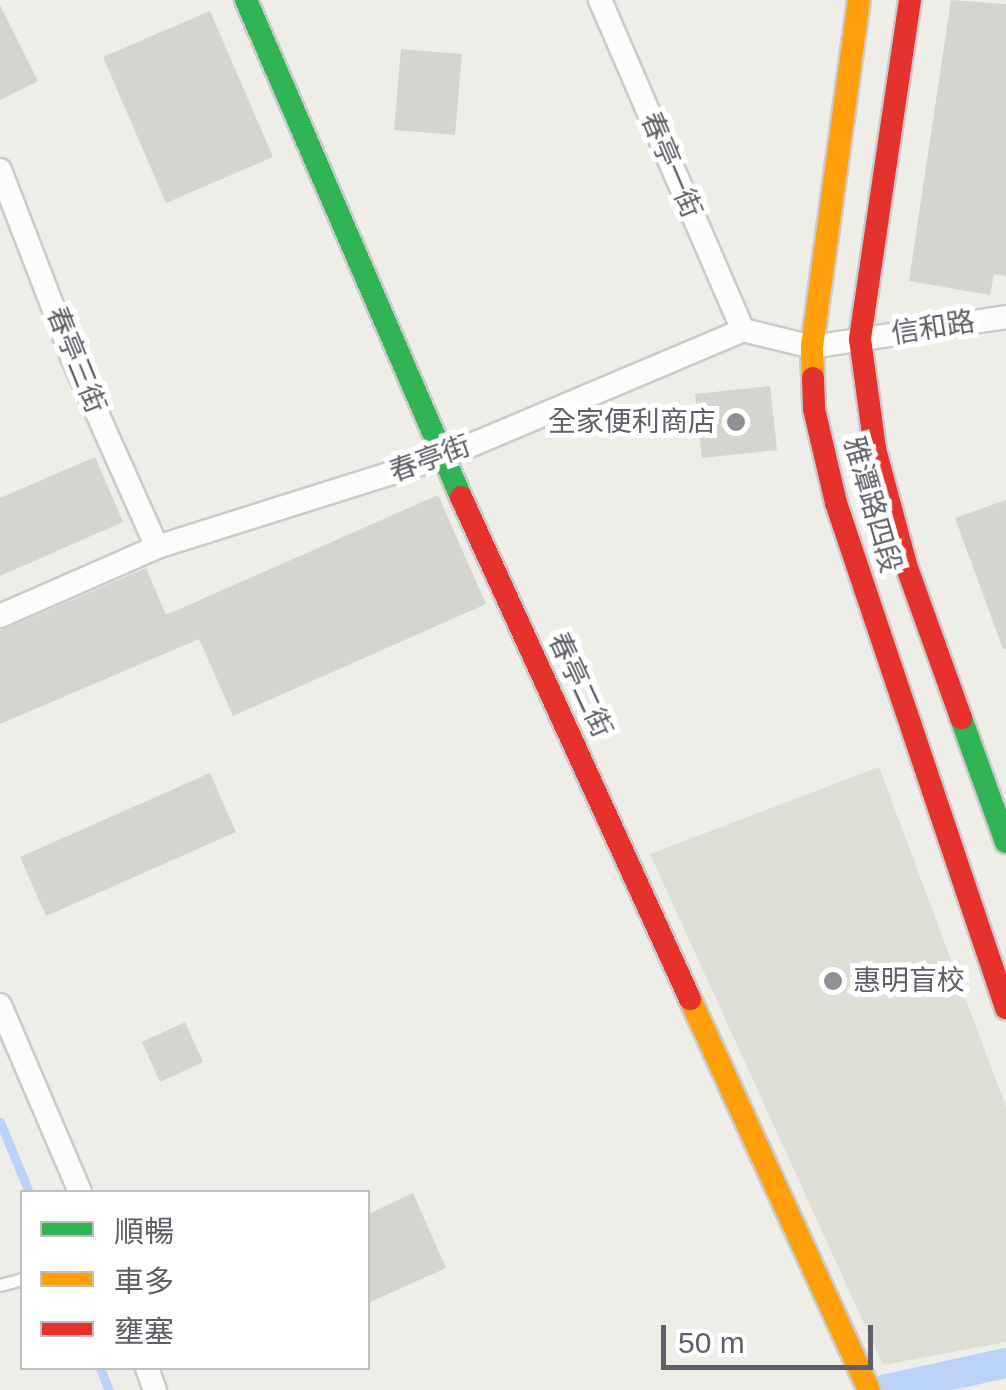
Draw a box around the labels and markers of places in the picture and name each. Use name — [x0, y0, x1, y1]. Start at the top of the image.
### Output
place label: 全家便利商店 — [548, 405, 716, 439]
marker: 全家便利商店 — [725, 411, 747, 433]
place label: 惠明盲校 — [853, 964, 965, 998]
marker: 惠明盲校 — [822, 970, 844, 992]

